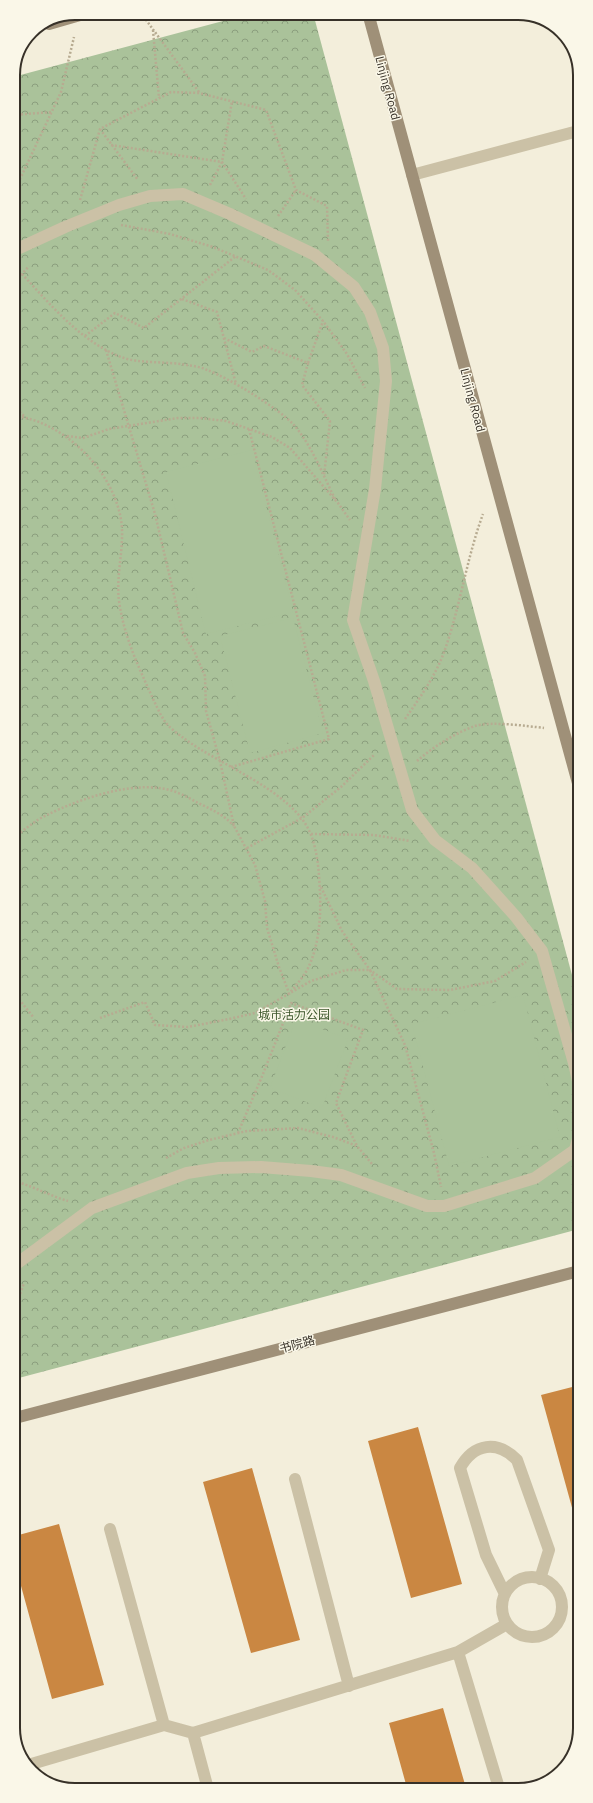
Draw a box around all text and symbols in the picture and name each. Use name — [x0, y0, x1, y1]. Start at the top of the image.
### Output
street label: Linjing Road — [372, 54, 404, 122]
street label: Linjing Road — [457, 366, 489, 434]
park label: 城市活力公园 — [258, 1007, 330, 1022]
street label: 书院路 — [278, 1332, 316, 1356]

